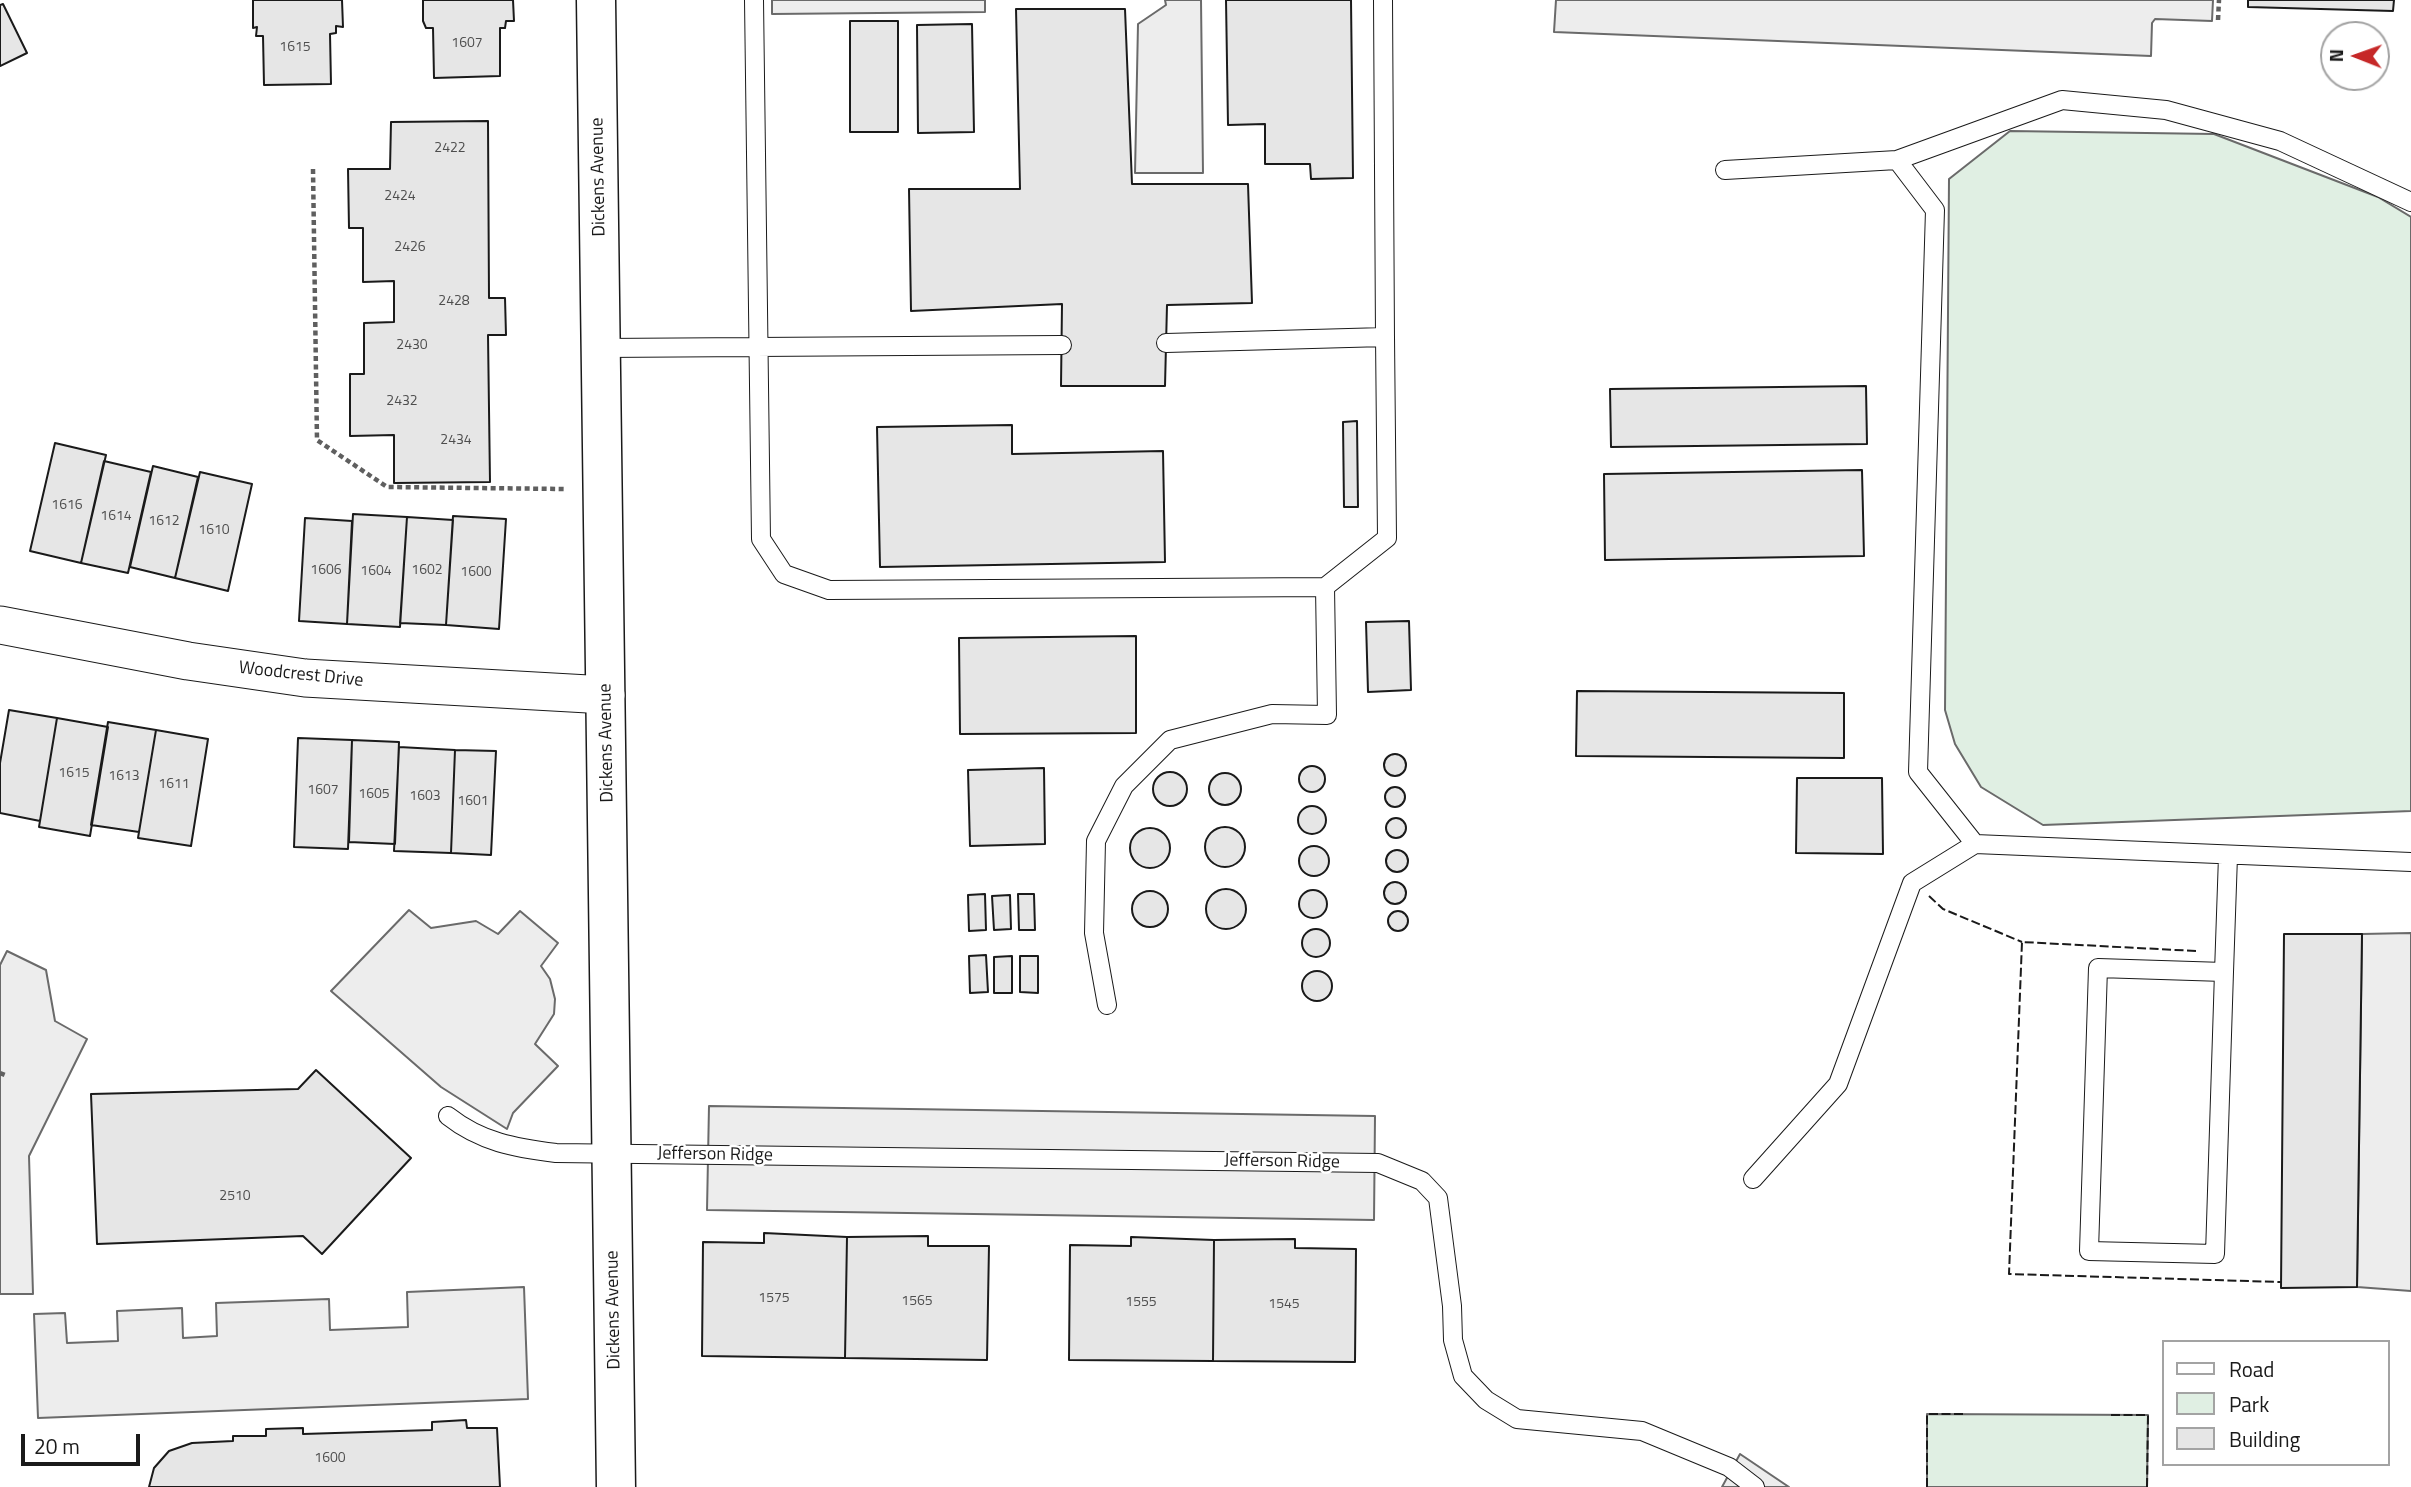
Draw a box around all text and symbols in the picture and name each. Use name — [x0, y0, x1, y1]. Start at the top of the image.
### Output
north arrow — [2320, 21, 2390, 91]
house number: 1607 — [451, 36, 483, 52]
house number: 1615 — [279, 40, 311, 56]
text: N — [2321, 49, 2350, 63]
street label: Dickens Avenue — [587, 117, 611, 237]
house number: 2422 — [434, 141, 466, 157]
house number: 2424 — [384, 189, 416, 205]
house number: 2426 — [394, 240, 426, 256]
house number: 2428 — [438, 294, 470, 310]
house number: 2430 — [396, 338, 428, 354]
house number: 2432 — [386, 394, 418, 410]
house number: 2434 — [440, 433, 472, 449]
house number: 1616 — [51, 498, 83, 514]
house number: 1614 — [100, 509, 132, 525]
house number: 1612 — [148, 514, 180, 530]
house number: 1610 — [198, 523, 230, 539]
house number: 1606 — [310, 563, 342, 579]
house number: 1602 — [411, 563, 443, 579]
house number: 1604 — [360, 564, 392, 580]
house number: 1600 — [460, 565, 492, 581]
street label: Woodcrest Drive — [238, 658, 364, 692]
street label: Dickens Avenue — [595, 683, 619, 803]
house number: 1615 — [58, 766, 90, 782]
house number: 1613 — [108, 769, 140, 785]
house number: 1611 — [158, 777, 190, 793]
house number: 1607 — [307, 783, 339, 799]
house number: 1605 — [358, 787, 390, 803]
house number: 1603 — [409, 789, 441, 805]
house number: 1601 — [457, 794, 489, 810]
street label: Jefferson Ridge — [657, 1143, 773, 1167]
street label: Jefferson Ridge — [1224, 1150, 1340, 1174]
house number: 2510 — [219, 1189, 251, 1205]
street label: Dickens Avenue — [602, 1250, 626, 1370]
house number: 1575 — [758, 1291, 790, 1307]
house number: 1565 — [901, 1294, 933, 1310]
house number: 1555 — [1125, 1295, 1157, 1311]
house number: 1545 — [1268, 1297, 1300, 1313]
legend — [2162, 1340, 2390, 1466]
text: Road — [2229, 1353, 2274, 1385]
text: Park — [2229, 1388, 2269, 1420]
scale bar — [24, 1420, 144, 1464]
text: Building — [2229, 1423, 2300, 1455]
text: 20 m — [34, 1430, 80, 1462]
house number: 1600 — [314, 1451, 346, 1467]

